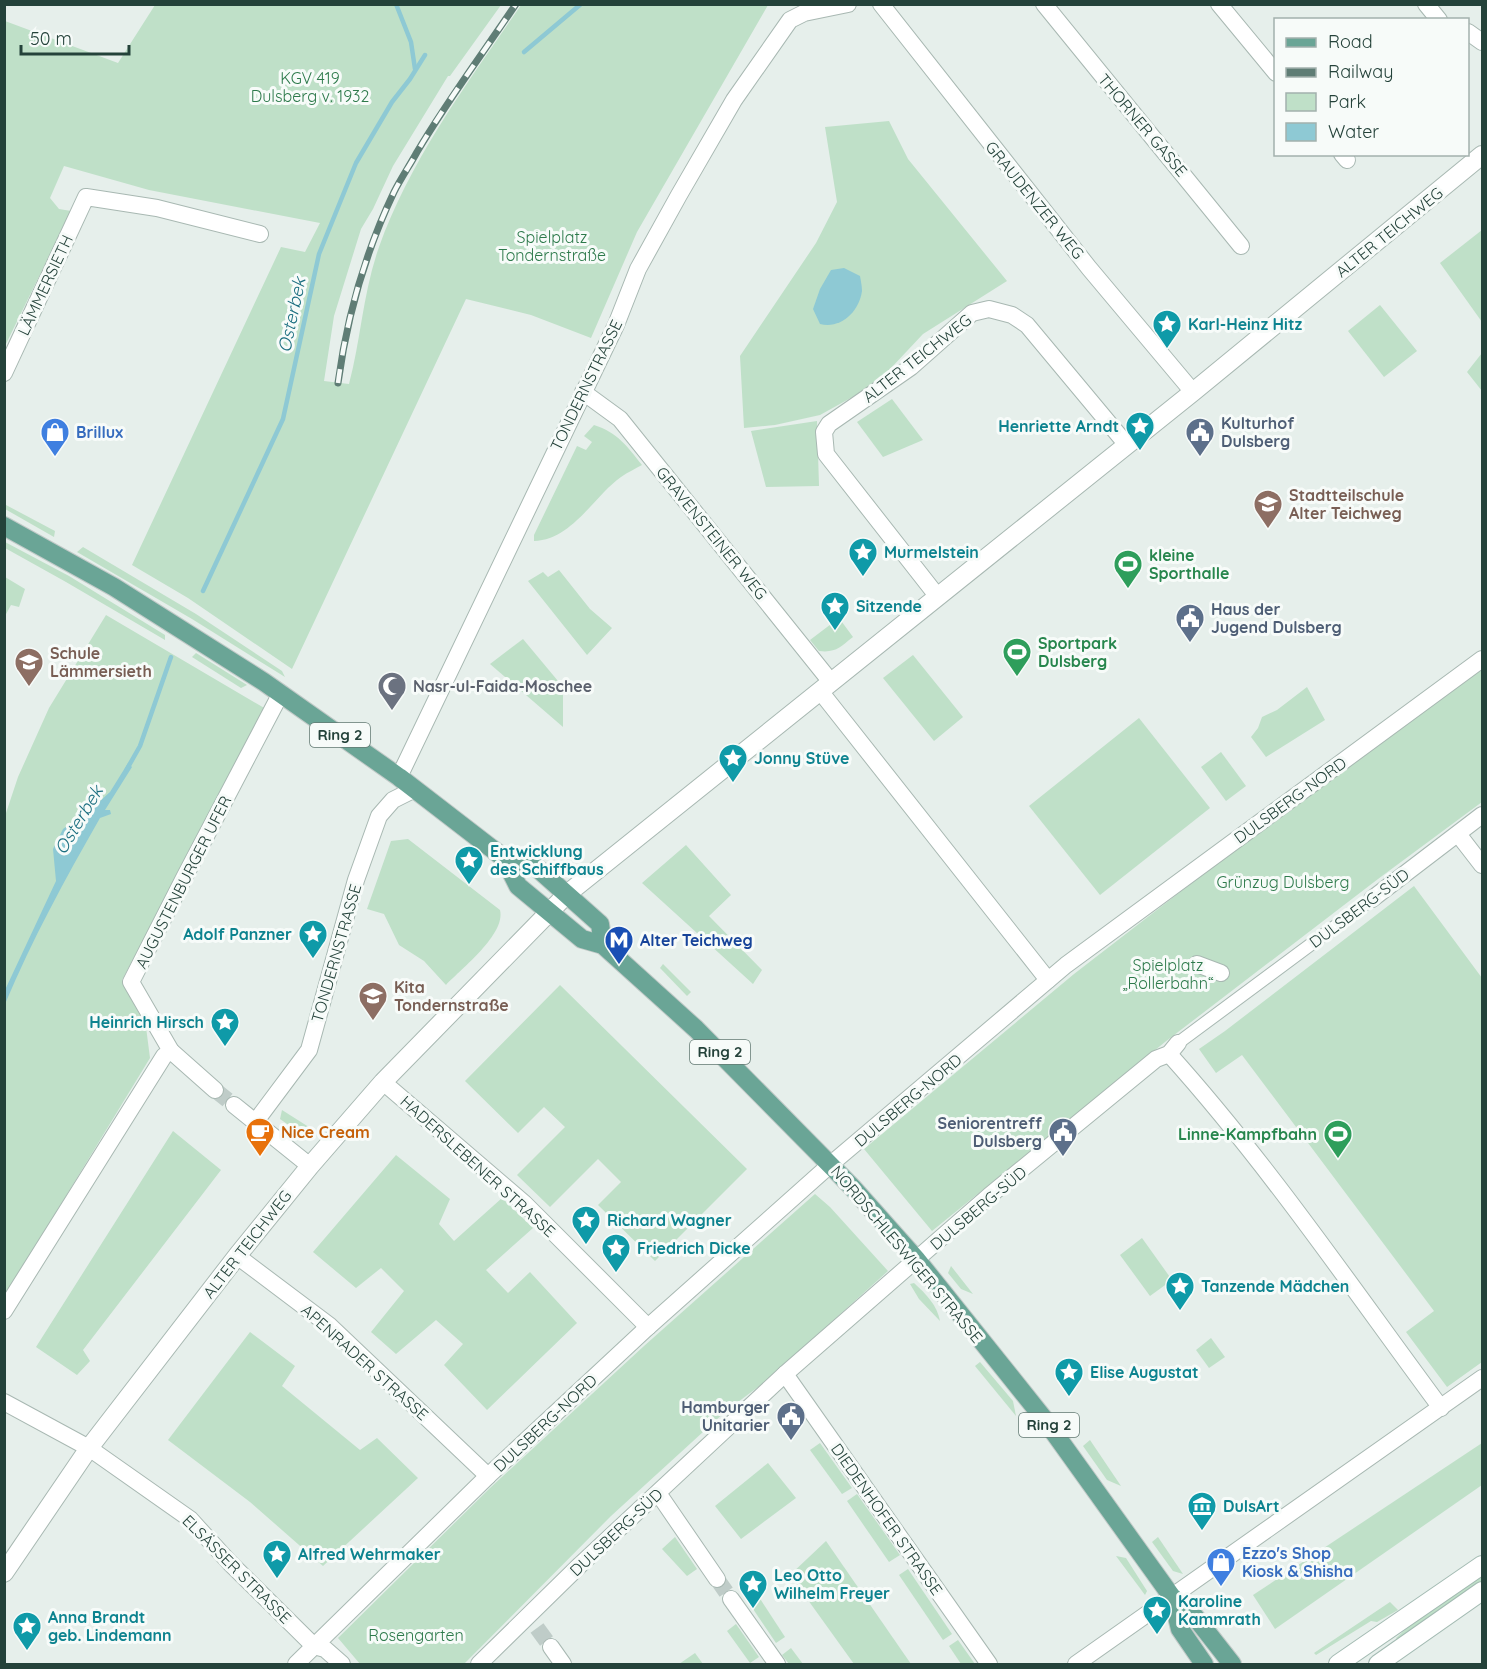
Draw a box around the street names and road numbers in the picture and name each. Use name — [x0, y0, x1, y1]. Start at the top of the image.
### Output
street label: THORNER GASSE — [1094, 69, 1192, 181]
street label: GRAUDENZER WEG — [981, 137, 1089, 263]
street label: ALTER TEICHWEG — [1331, 183, 1447, 281]
street label: LÄMMERSIETH — [13, 232, 77, 338]
street label: ALTER TEICHWEG — [859, 309, 975, 407]
street label: TONDERNSTRASSE — [546, 316, 626, 454]
street label: GRAVENSTEINER WEG — [652, 462, 772, 604]
road number: Ring 2 — [310, 723, 370, 747]
street label: DULSBERG-NORD — [1230, 753, 1350, 847]
street label: AUGUSTENBURGER UFER — [131, 792, 235, 972]
street label: DULSBERG-SÜD — [1305, 864, 1413, 952]
street label: TONDERNSTRASSE — [307, 882, 365, 1024]
road number: Ring 2 — [690, 1040, 750, 1064]
street label: DULSBERG-NORD — [850, 1049, 966, 1151]
street label: HADERSLEBENER STRASSE — [396, 1091, 560, 1241]
street label: NORDSCHLESWIGER STRASSE — [827, 1161, 987, 1347]
street label: DULSBERG-SÜD — [926, 1162, 1030, 1254]
street label: ALTER TEICHWEG — [198, 1186, 296, 1302]
street label: APENRADER STRASSE — [297, 1300, 433, 1424]
street label: DULSBERG-NORD — [489, 1370, 601, 1476]
road number: Ring 2 — [1019, 1413, 1079, 1437]
street label: DIEDENHOFER STRASSE — [827, 1439, 947, 1599]
street label: DULSBERG-SÜD — [565, 1484, 667, 1580]
street label: ELSÄSSER STRASSE — [178, 1510, 296, 1628]

